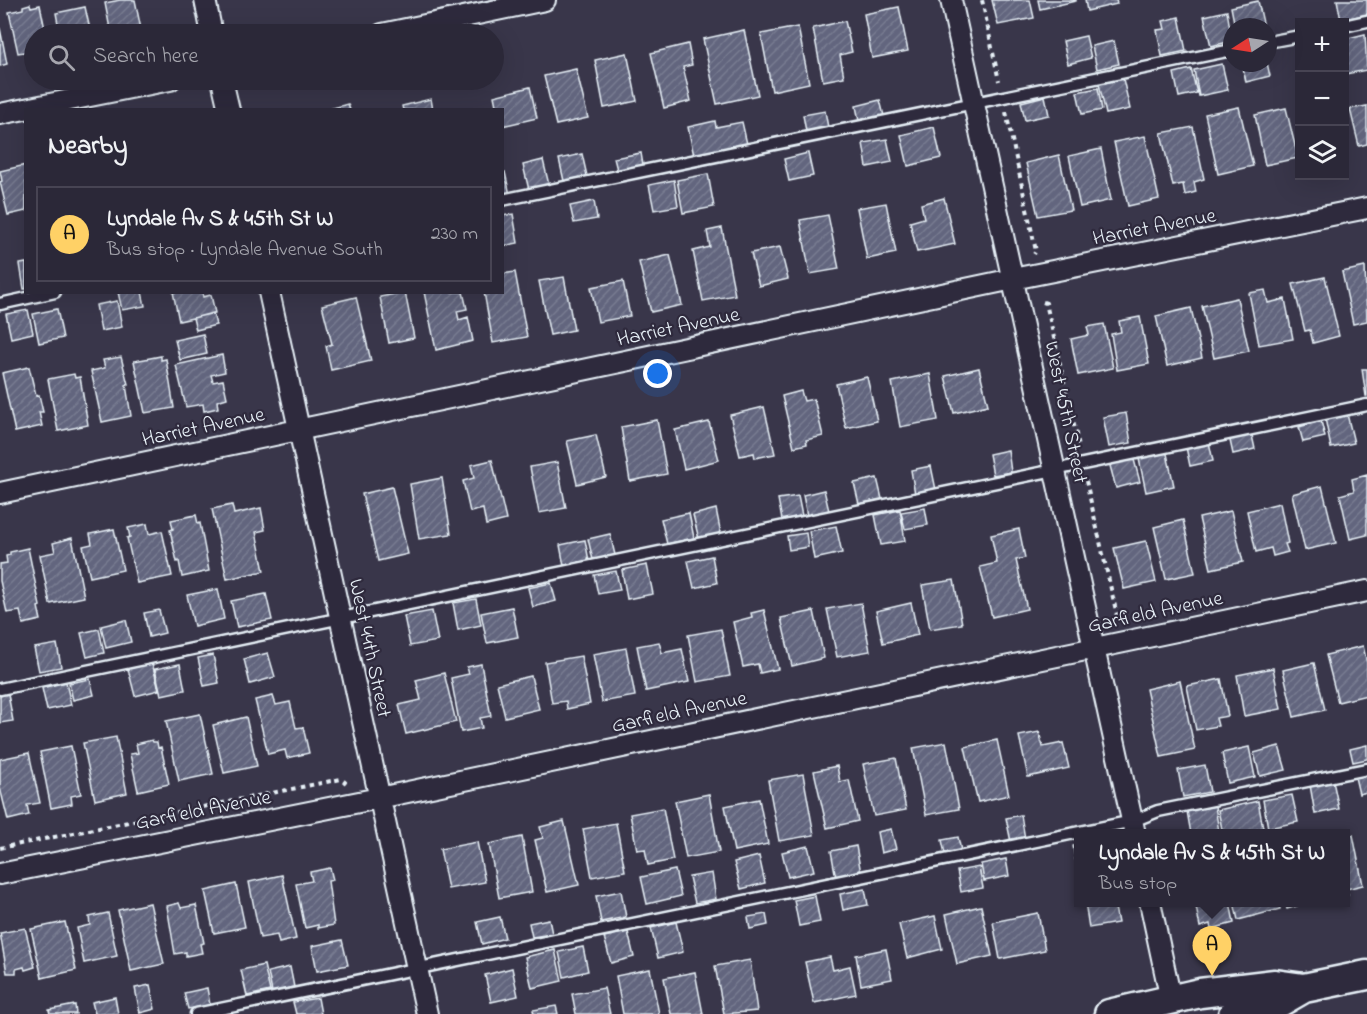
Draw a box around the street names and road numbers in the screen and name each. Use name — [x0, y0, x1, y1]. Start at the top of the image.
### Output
street label: Harriet Avenue — [1090, 201, 1219, 255]
street label: Harriet Avenue — [614, 300, 743, 356]
street label: West 45th Street — [1035, 339, 1095, 486]
street label: Harriet Avenue — [139, 400, 268, 456]
street label: West 44th Street — [340, 576, 398, 721]
street label: Garfield Avenue — [1085, 584, 1226, 642]
street label: Garfield Avenue — [609, 684, 750, 742]
street label: Garfield Avenue — [133, 783, 274, 839]

